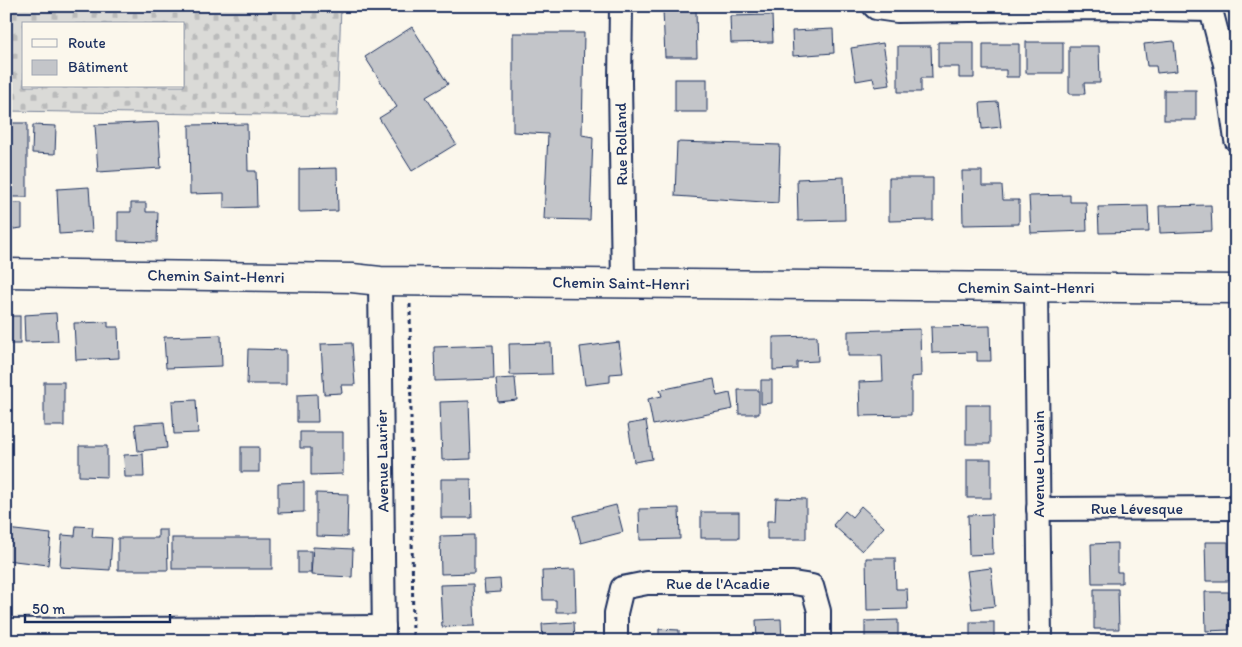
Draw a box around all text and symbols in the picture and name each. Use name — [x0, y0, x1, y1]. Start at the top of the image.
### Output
legend — [22, 22, 185, 88]
text: Route — [68, 34, 106, 52]
text: Bâtiment — [68, 58, 129, 76]
street label: Rue Rolland — [611, 102, 631, 186]
street label: Chemin Saint-Henri — [147, 265, 285, 287]
street label: Chemin Saint-Henri — [552, 272, 690, 294]
street label: Chemin Saint-Henri — [957, 278, 1095, 297]
street label: Avenue Laurier — [372, 409, 392, 513]
street label: Avenue Louvain — [1029, 410, 1048, 517]
street label: Rue Lévesque — [1091, 499, 1183, 518]
street label: Rue de l'Acadie — [666, 574, 770, 593]
scale bar — [25, 592, 170, 624]
text: 50 m — [32, 600, 65, 618]

